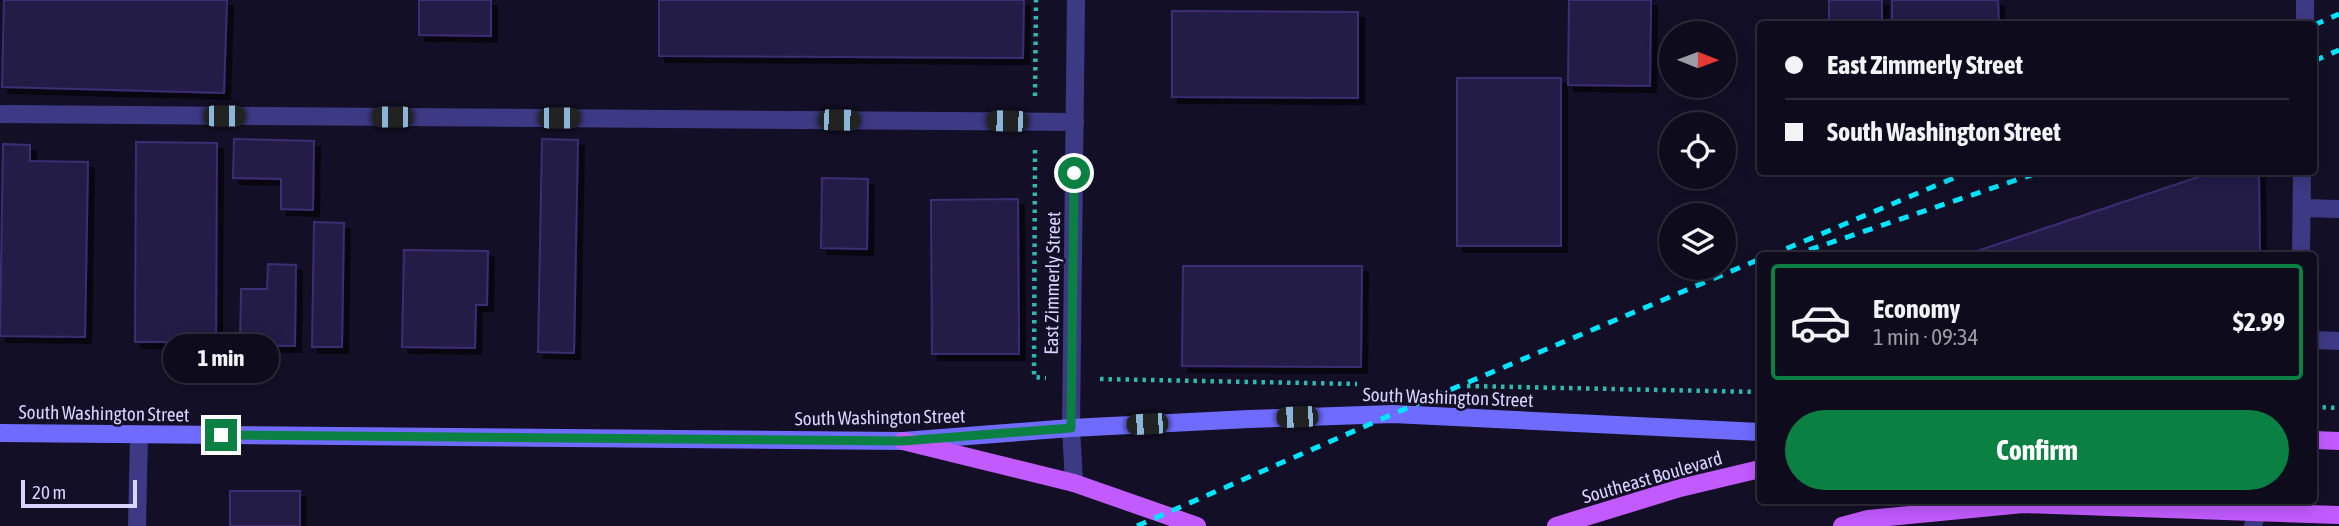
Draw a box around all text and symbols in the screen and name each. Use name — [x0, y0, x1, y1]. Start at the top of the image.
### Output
north arrow — [1659, 21, 1736, 98]
map controls — [1659, 21, 1736, 280]
text: East Zimmerly Street — [1827, 50, 2023, 80]
car — [204, 106, 246, 127]
car — [372, 107, 414, 128]
car — [539, 108, 581, 129]
car — [818, 109, 861, 131]
car — [986, 110, 1029, 132]
button: locate — [1659, 112, 1736, 189]
text: South Washington Street — [1827, 117, 2061, 147]
route start — [1058, 157, 1090, 189]
button: layers — [1659, 203, 1736, 280]
street label: East Zimmerly Street — [1040, 211, 1064, 355]
icon: car — [1789, 291, 1852, 354]
text: Economy — [1873, 294, 1960, 324]
text: $2.99 — [2233, 307, 2285, 337]
text: 1 min · 09:34 — [1873, 324, 1979, 350]
callout: 1 min — [163, 334, 279, 382]
text: 1 min — [198, 345, 244, 371]
street label: South Washington Street — [1362, 383, 1534, 411]
street label: South Washington Street — [18, 401, 190, 425]
street label: South Washington Street — [794, 405, 966, 429]
car — [1276, 406, 1319, 428]
button: Confirm — [1785, 410, 2289, 490]
car — [1126, 412, 1169, 436]
route end — [205, 419, 237, 451]
street label: Southeast Boulevard — [1580, 447, 1724, 507]
scale bar — [21, 477, 136, 509]
text: 20 m — [32, 481, 66, 503]

